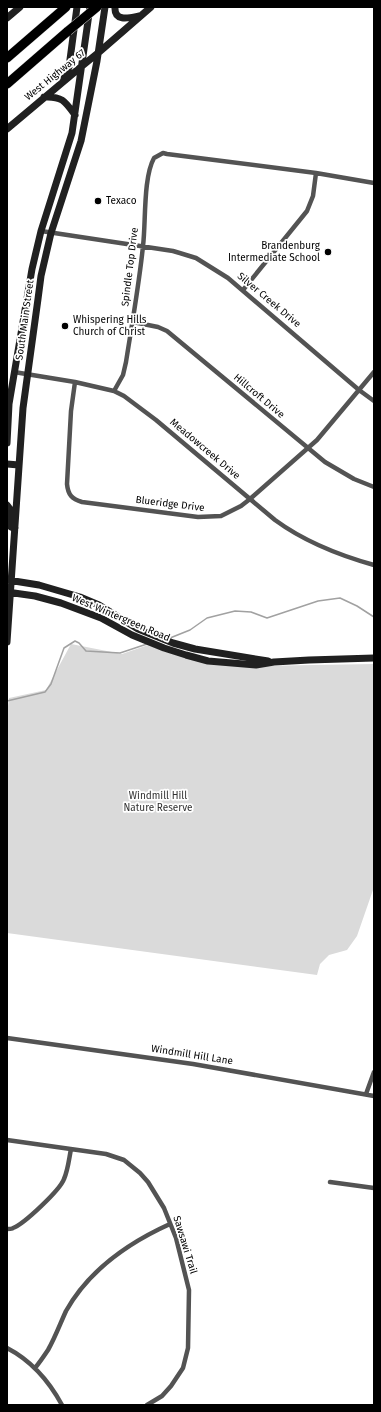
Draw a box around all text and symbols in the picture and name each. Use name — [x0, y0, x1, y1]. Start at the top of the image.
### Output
street label: West Highway 67 — [22, 46, 88, 103]
place label: Texaco — [106, 195, 137, 207]
marker: Texaco — [93, 196, 103, 206]
street label: Spindle Top Drive — [119, 227, 141, 307]
place label: Brandenburg Intermediate School — [228, 240, 321, 264]
marker: Brandenburg Intermediate School — [323, 247, 333, 257]
street label: Silver Creek Drive — [235, 270, 303, 330]
street label: South Main Street — [13, 279, 37, 361]
place label: Whispering Hills Church of Christ — [73, 314, 147, 338]
marker: Whispering Hills Church of Christ — [60, 321, 70, 331]
street label: Hillcroft Drive — [231, 371, 287, 421]
street label: Meadowcreek Drive — [167, 416, 243, 482]
street label: Blueridge Drive — [135, 494, 205, 514]
street label: West Wintergreen Road — [70, 592, 172, 644]
park label: Windmill Hill Nature Reserve — [123, 790, 193, 814]
street label: Windmill Hill Lane — [150, 1043, 234, 1067]
street label: Sawsawi Trail — [170, 1214, 200, 1276]

